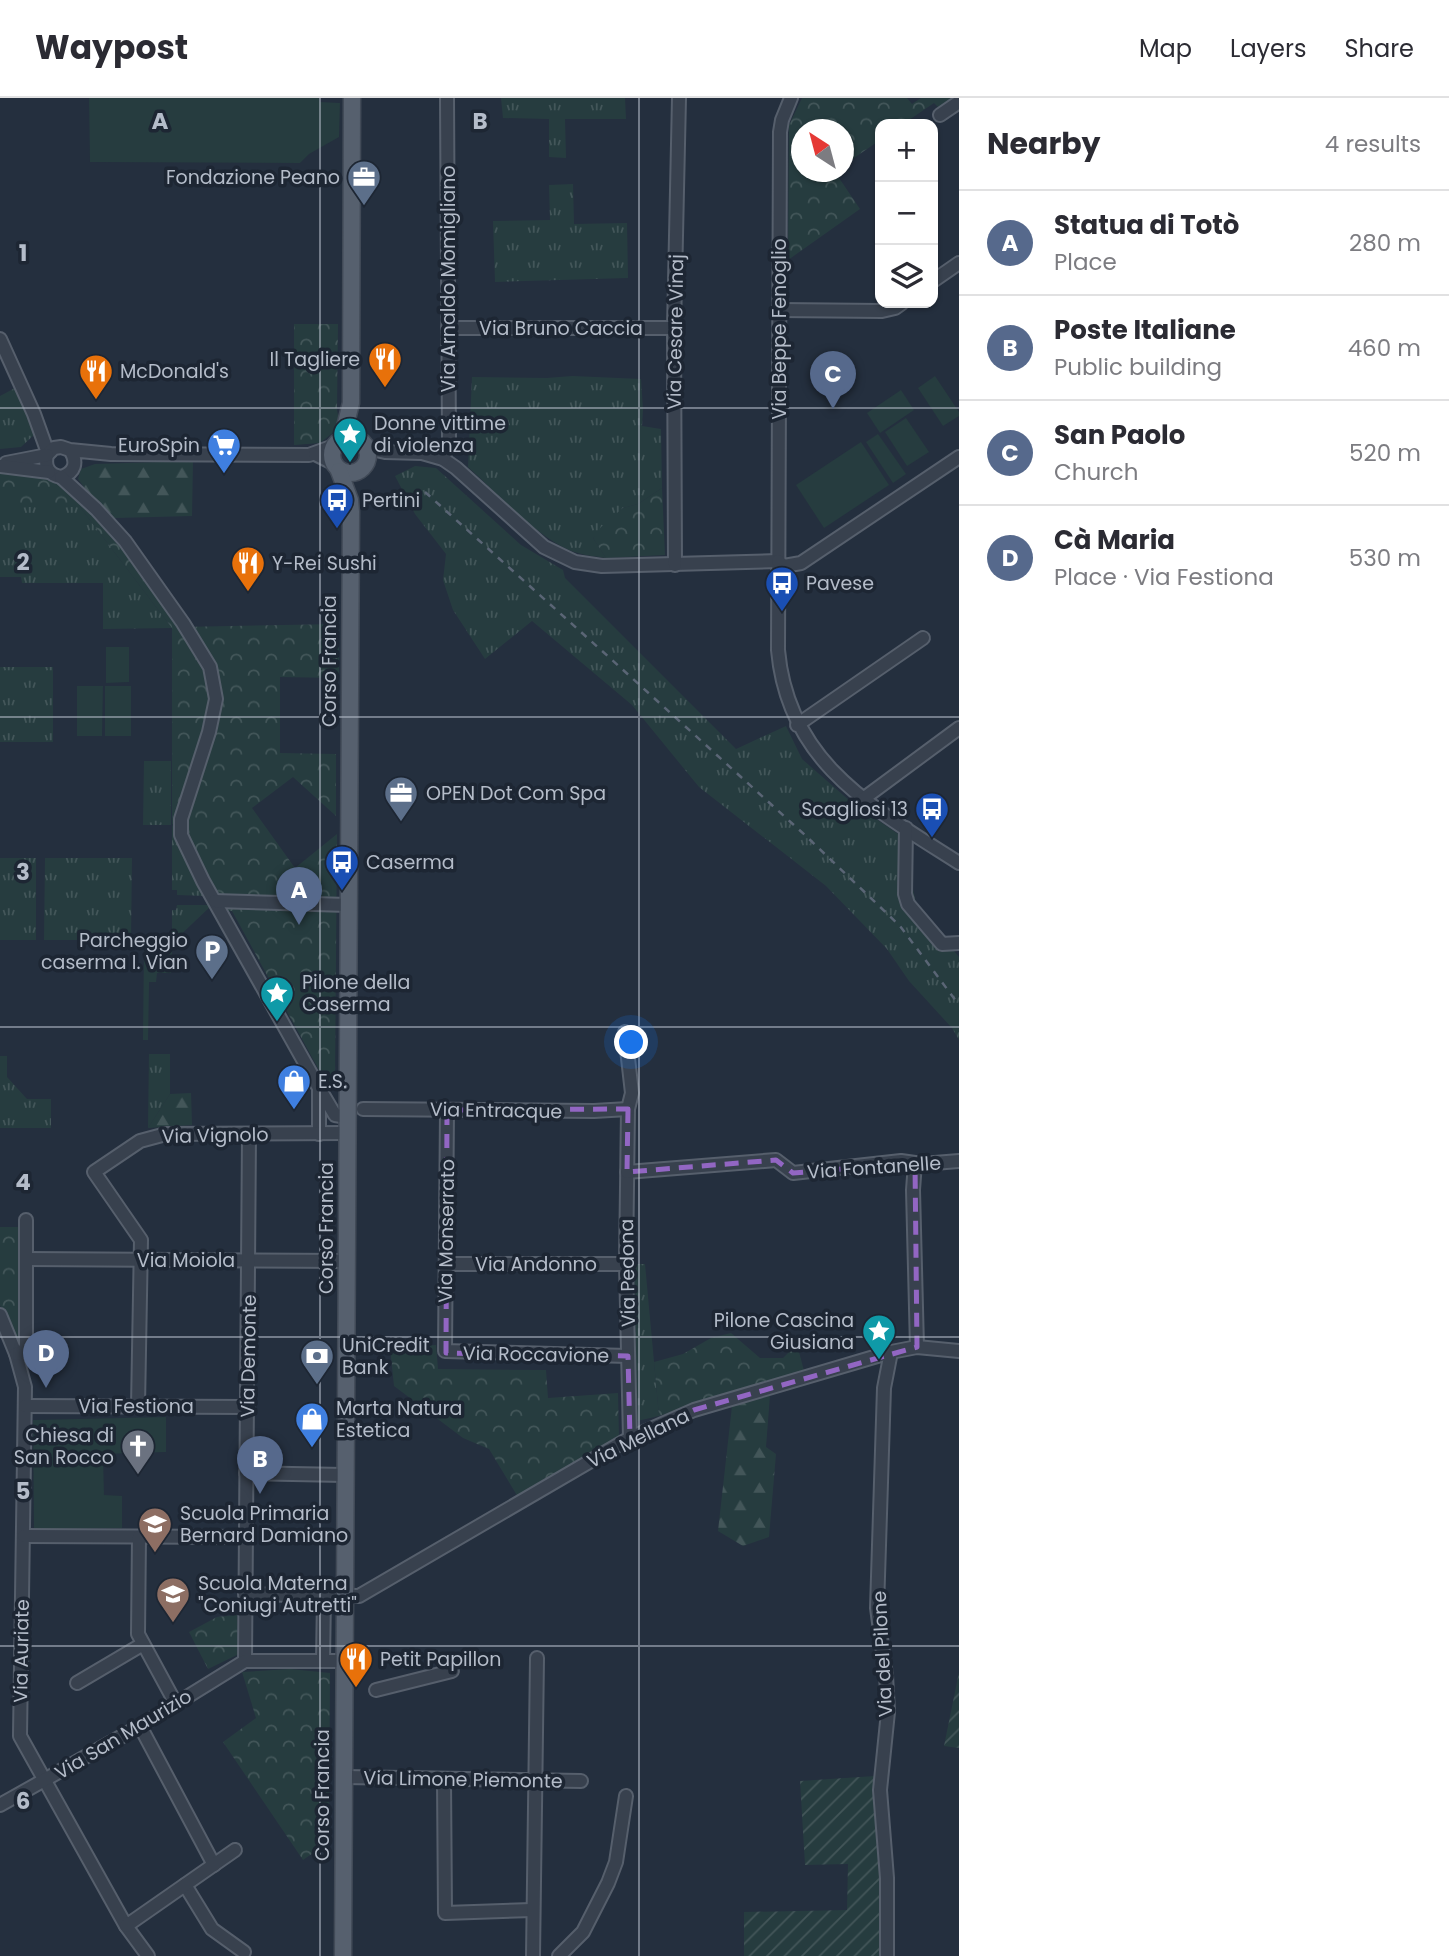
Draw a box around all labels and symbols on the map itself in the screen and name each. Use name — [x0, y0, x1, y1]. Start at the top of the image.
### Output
text: A — [152, 105, 169, 137]
text: B — [472, 105, 488, 137]
north arrow — [791, 119, 854, 182]
office icon: Fondazione Peano — [345, 158, 383, 207]
place label: Fondazione Peano — [166, 164, 340, 191]
street label: Via Arnaldo Momigliano — [435, 165, 462, 393]
text: 1 — [19, 237, 27, 269]
street label: Via Beppe Fenoglio — [766, 238, 793, 420]
street label: Via Cesare Vinaj — [661, 254, 690, 410]
street label: Via Bruno Caccia — [479, 315, 643, 342]
restaurant icon: Il Tagliere — [366, 340, 404, 389]
place label: Il Tagliere — [270, 346, 360, 373]
pin: C — [810, 351, 856, 409]
restaurant icon: McDonald's — [77, 352, 115, 401]
place label: McDonald's — [120, 358, 229, 385]
place label: Donne vittime di violenza — [374, 410, 506, 459]
place icon: Donne vittime di violenza — [331, 415, 369, 464]
supermarket icon: EuroSpin — [205, 426, 243, 475]
place label: EuroSpin — [118, 432, 200, 459]
bus stop icon: Pertini — [318, 481, 356, 530]
place label: Pertini — [362, 487, 420, 514]
restaurant icon: Y-Rei Sushi — [229, 544, 267, 593]
text: 2 — [16, 546, 30, 578]
place label: Y-Rei Sushi — [272, 550, 377, 577]
bus stop icon: Pavese — [763, 564, 801, 613]
place label: Pavese — [806, 570, 874, 597]
street label: Corso Francia — [316, 595, 343, 727]
office icon: OPEN Dot Com Spa — [382, 774, 420, 823]
place label: OPEN Dot Com Spa — [426, 780, 606, 807]
bus stop icon: Scagliosi 13 — [913, 790, 951, 839]
place label: Scagliosi 13 — [801, 796, 908, 823]
bus stop icon: Caserma — [323, 843, 361, 892]
place label: Caserma — [366, 849, 455, 876]
text: 3 — [16, 856, 30, 888]
pin: A — [276, 867, 322, 925]
place label: Parcheggio caserma I. Vian — [41, 927, 188, 976]
parking icon: Parcheggio caserma I. Vian — [193, 932, 231, 981]
place label: Pilone della Caserma — [302, 969, 410, 1018]
place icon: Pilone della Caserma — [258, 974, 296, 1023]
your location — [614, 1025, 648, 1059]
shop icon: E.S. — [275, 1062, 313, 1111]
place label: E.S. — [318, 1068, 347, 1095]
street label: Via Entracque — [430, 1096, 562, 1125]
street label: Via Vignolo — [161, 1121, 269, 1150]
street label: Via Fontanelle — [806, 1149, 942, 1186]
street label: Via Monserrato — [432, 1159, 461, 1303]
street label: Corso Francia — [313, 1162, 340, 1294]
text: 4 — [15, 1166, 31, 1198]
street label: Via Pedona — [613, 1219, 642, 1327]
street label: Via Moiola — [137, 1247, 235, 1274]
street label: Via Andonno — [475, 1251, 597, 1278]
street label: Via Demonte — [234, 1294, 263, 1418]
place label: Pilone Cascina Giusiana — [714, 1307, 854, 1356]
place icon: Pilone Cascina Giusiana — [860, 1312, 898, 1361]
pin: D — [23, 1330, 69, 1388]
place label: UniCredit Bank — [342, 1332, 430, 1381]
bank icon: UniCredit Bank — [298, 1337, 336, 1386]
street label: Via Roccavione — [463, 1340, 609, 1369]
street label: Via Festiona — [78, 1393, 194, 1420]
place label: Marta Natura Estetica — [336, 1395, 462, 1444]
shop icon: Marta Natura Estetica — [293, 1400, 331, 1449]
street label: Via Mellana — [583, 1402, 694, 1475]
place label: Chiesa di San Rocco — [14, 1422, 114, 1471]
church icon: Chiesa di San Rocco — [119, 1427, 157, 1476]
pin: B — [237, 1436, 283, 1494]
text: 5 — [16, 1475, 30, 1507]
place label: Scuola Primaria Bernard Damiano — [180, 1500, 348, 1549]
school or university icon: Scuola Primaria Bernard Damiano — [136, 1505, 174, 1554]
place label: Scuola Materna "Coniugi Autretti" — [198, 1570, 357, 1619]
school or university icon: Scuola Materna "Coniugi Autretti" — [154, 1575, 192, 1624]
street label: Via del Pilone — [866, 1590, 899, 1718]
street label: Via Auriate — [7, 1599, 36, 1703]
restaurant icon: Petit Papillon — [337, 1640, 375, 1689]
place label: Petit Papillon — [380, 1646, 501, 1673]
street label: Via San Maurizio — [50, 1683, 197, 1786]
street label: Corso Francia — [309, 1729, 336, 1861]
street label: Via Limone Piemonte — [363, 1764, 563, 1795]
text: 6 — [16, 1785, 30, 1817]

